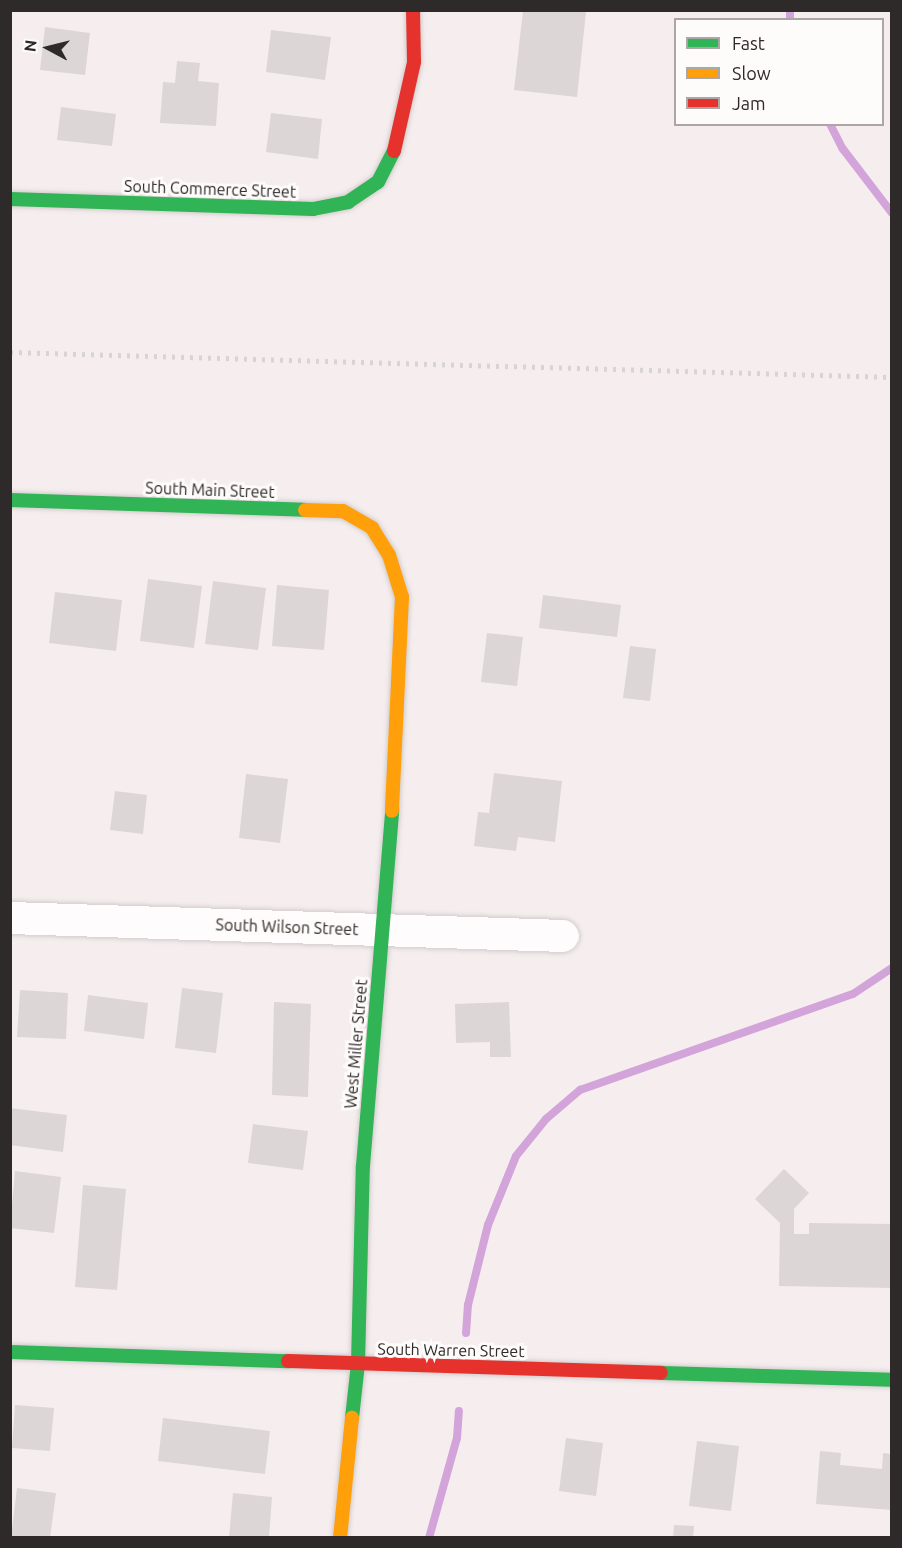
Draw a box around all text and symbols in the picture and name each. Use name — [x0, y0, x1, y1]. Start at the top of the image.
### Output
north arrow — [18, 18, 78, 78]
legend — [674, 18, 884, 126]
text: Fast — [732, 33, 765, 53]
text: N — [20, 39, 40, 53]
text: Slow — [732, 63, 771, 83]
text: Jam — [732, 93, 766, 113]
street label: South Commerce Street — [124, 176, 296, 202]
street label: South Main Street — [145, 478, 275, 502]
street label: South Wilson Street — [215, 915, 359, 939]
street label: West Miller Street — [341, 979, 371, 1109]
street label: South Warren Street — [377, 1339, 525, 1361]

